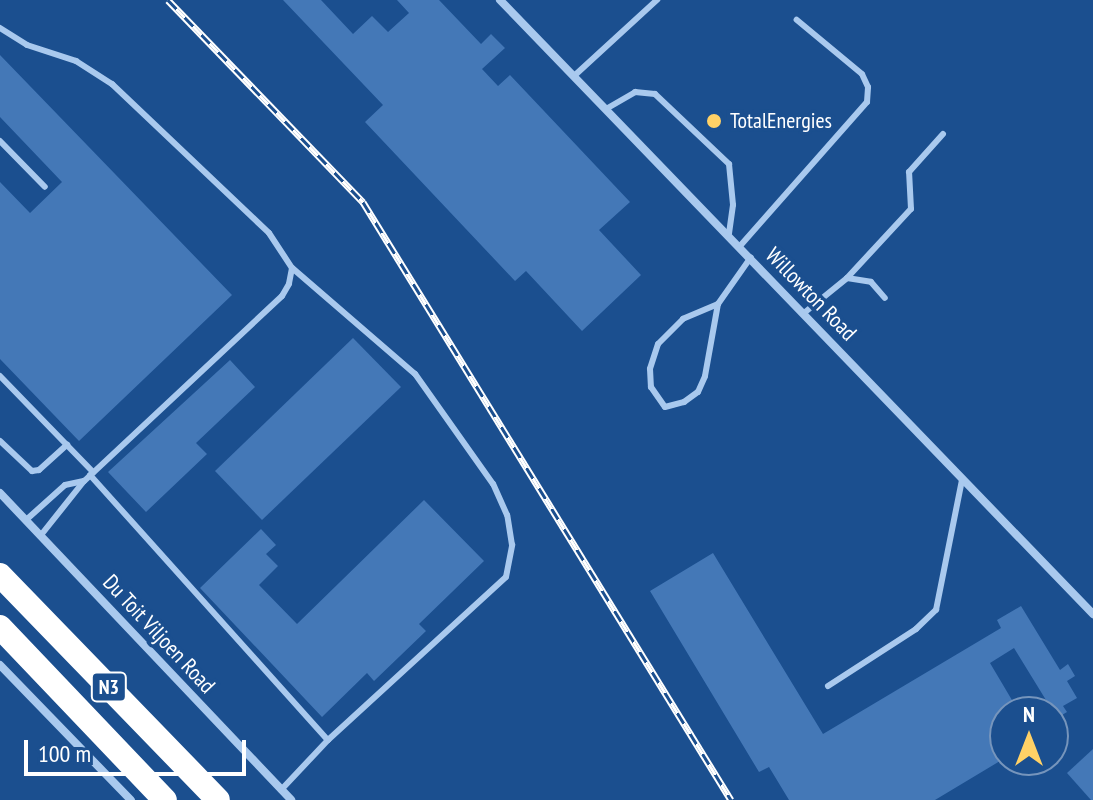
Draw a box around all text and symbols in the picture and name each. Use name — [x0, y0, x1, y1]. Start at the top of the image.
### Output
place label: TotalEnergies — [730, 108, 832, 134]
marker: TotalEnergies — [705, 112, 723, 130]
street label: Willowton Road — [760, 242, 862, 346]
street label: Du Toit Viljoen Road — [97, 569, 221, 699]
road number: N3 — [89, 671, 129, 703]
north arrow — [989, 696, 1069, 776]
text: N — [1023, 700, 1035, 728]
scale bar — [28, 724, 250, 774]
text: 100 m — [38, 738, 91, 769]

